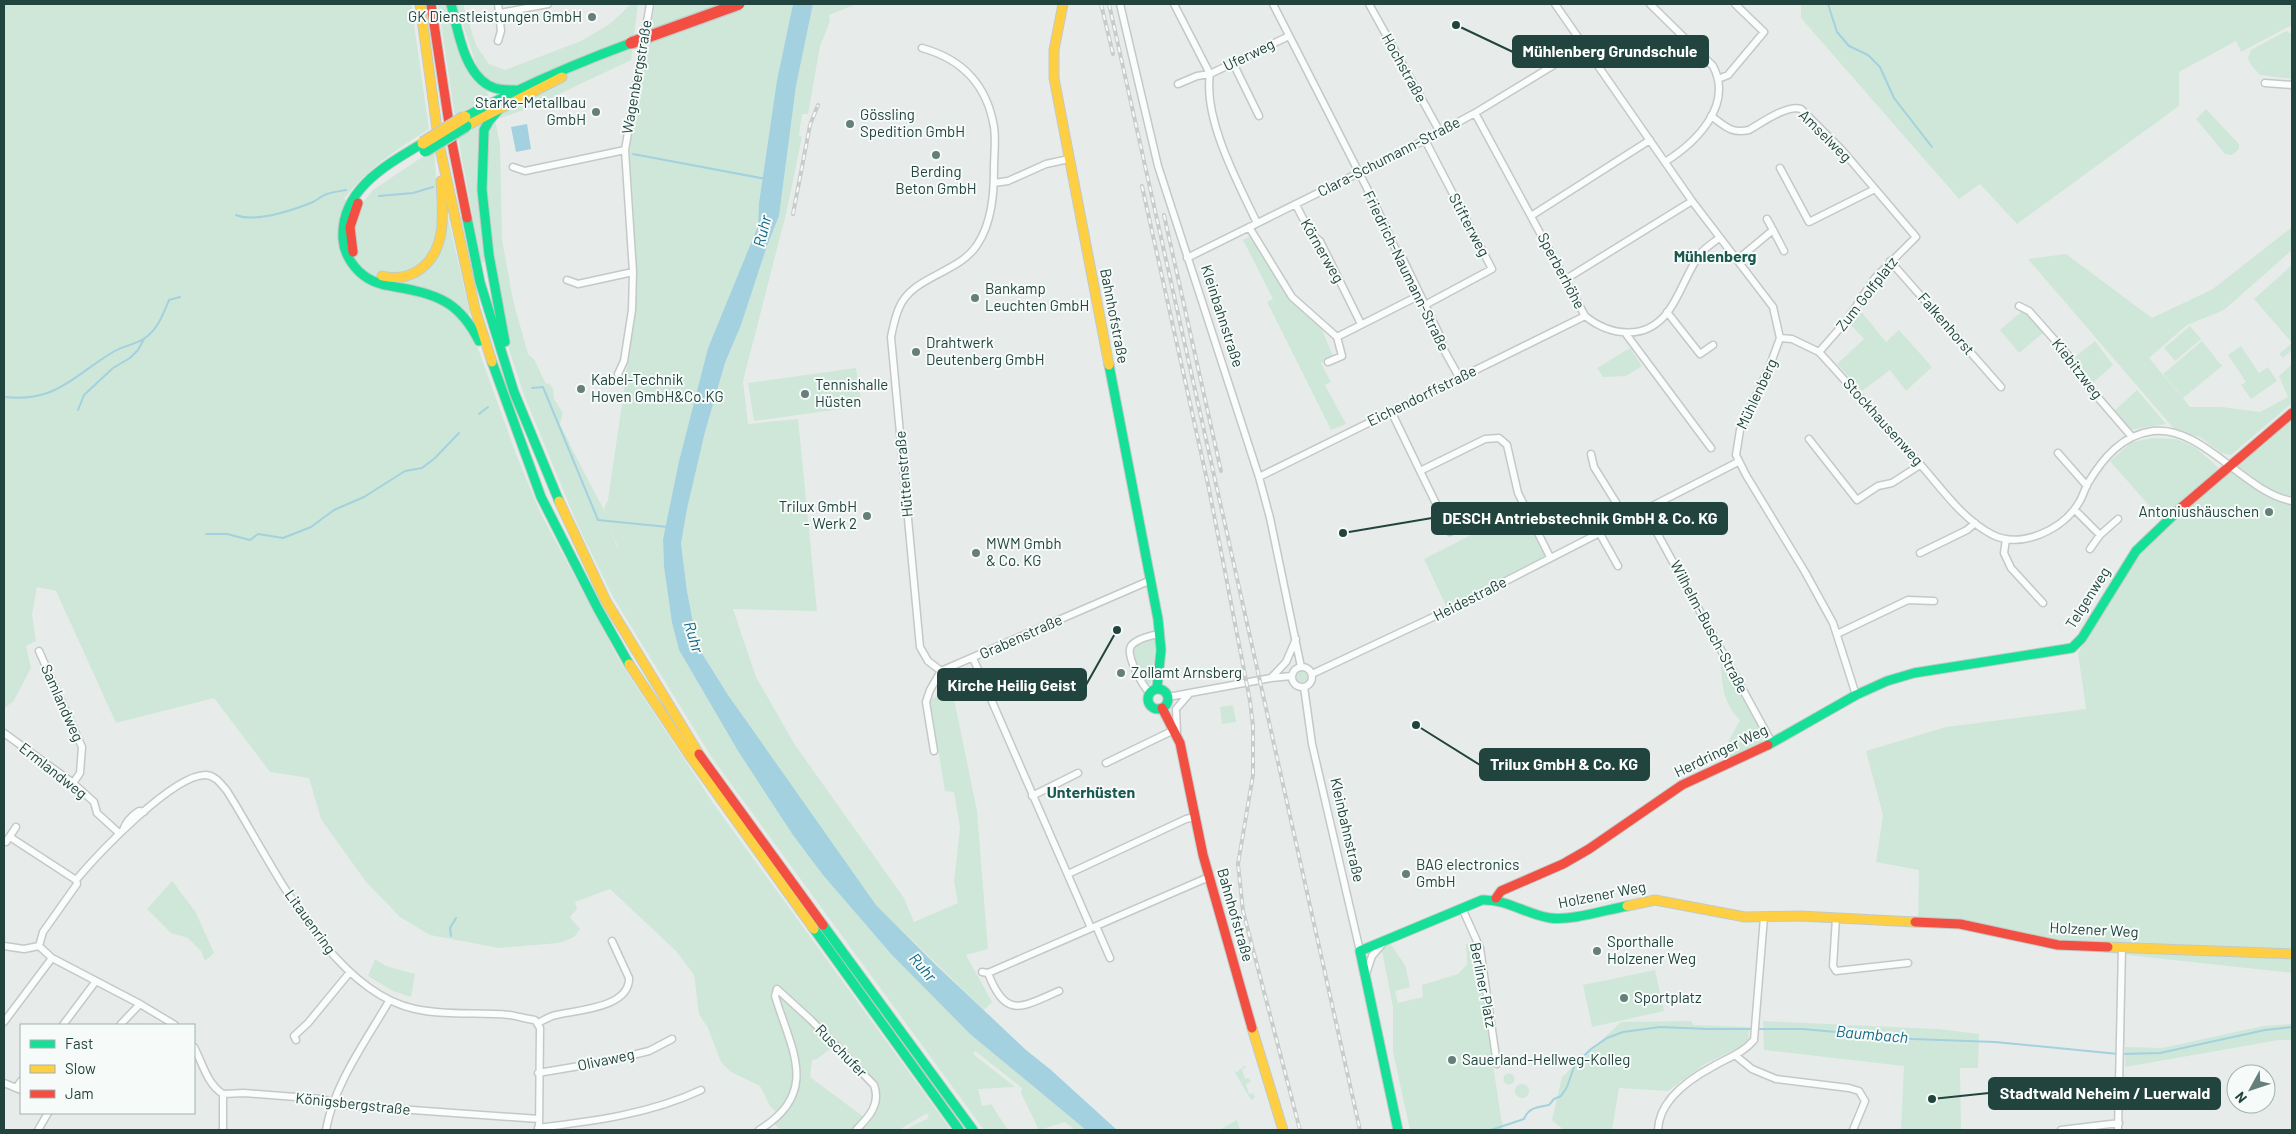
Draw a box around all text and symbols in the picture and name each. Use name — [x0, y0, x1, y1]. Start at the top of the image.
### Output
place label: GK Dienstleistungen GmbH — [408, 7, 582, 25]
marker: GK Dienstleistungen GmbH — [586, 11, 598, 23]
street label: Wagenbergstraße — [617, 18, 655, 135]
street label: Hochstraße — [1379, 30, 1431, 105]
street label: Uferweg — [1220, 34, 1277, 74]
callout: Mühlenberg Grundschule — [1513, 36, 1708, 67]
text: Mühlenberg Grundschule — [1522, 41, 1698, 60]
place label: Starke-Metallbau GmbH — [475, 93, 586, 128]
place label: Gössling Spedition GmbH — [860, 105, 965, 140]
street label: Amselweg — [1796, 105, 1856, 165]
marker: Starke-Metallbau GmbH — [590, 106, 602, 118]
street label: Clara-Schumann-Straße — [1314, 112, 1463, 200]
marker: Gössling Spedition GmbH — [844, 118, 856, 130]
marker: Berding Beton GmbH — [930, 149, 942, 161]
place label: Berding Beton GmbH — [895, 162, 977, 197]
street label: Friedrich-Naumann-Straße — [1360, 187, 1454, 354]
street label: Stifterweg — [1446, 190, 1494, 259]
water label: Ruhr — [748, 212, 775, 249]
street label: Körnerweg — [1297, 215, 1348, 286]
street label: Sperberhöhe — [1534, 229, 1590, 312]
district label: Mühlenberg — [1674, 246, 1756, 265]
street label: Zum Golfplatz — [1832, 252, 1901, 334]
street label: Kleinbahnstraße — [1198, 262, 1248, 369]
street label: Bahnhofstraße — [1097, 267, 1133, 365]
place label: Bankamp Leuchten GmbH — [985, 279, 1089, 314]
street label: Falkenhorst — [1915, 288, 1979, 358]
marker: Bankamp Leuchten GmbH — [969, 292, 981, 304]
place label: Drahtwerk Deutenberg GmbH — [926, 333, 1045, 368]
street label: Kiebitzweg — [2049, 335, 2107, 402]
marker: Drahtwerk Deutenberg GmbH — [910, 346, 922, 358]
street label: Mühlenberg — [1732, 355, 1780, 432]
street label: Eichendorffstraße — [1364, 361, 1479, 429]
place label: Kabel-Technik Hoven GmbH&Co.KG — [591, 370, 724, 405]
street label: Stockhausenweg — [1840, 374, 1928, 469]
place label: Tennishalle Hüsten — [815, 375, 888, 410]
marker: Kabel-Technik Hoven GmbH&Co.KG — [575, 383, 587, 395]
marker: Tennishalle Hüsten — [799, 388, 811, 400]
street label: Hüttenstraße — [890, 430, 916, 518]
place label: Trilux GmbH - Werk 2 — [779, 497, 857, 532]
place label: Antoniushäuschen — [2138, 502, 2259, 520]
callout: DESCH Antriebstechnik GmbH & Co. KG — [1432, 503, 1727, 534]
marker: Antoniushäuschen — [2263, 506, 2275, 518]
text: DESCH Antriebstechnik GmbH & Co. KG — [1442, 508, 1718, 527]
marker: Trilux GmbH - Werk 2 — [861, 510, 873, 522]
place label: MWM Gmbh & Co. KG — [986, 534, 1061, 569]
marker: MWM Gmbh & Co. KG — [970, 547, 982, 559]
street label: Wilhelm-Busch-Straße — [1667, 557, 1753, 696]
street label: Telgenweg — [2061, 563, 2113, 632]
street label: Heidestraße — [1430, 572, 1509, 624]
street label: Grabenstraße — [976, 610, 1065, 662]
water label: Ruhr — [681, 619, 709, 656]
street label: Samlandweg — [38, 661, 88, 744]
place label: Zollamt Arnsberg — [1131, 663, 1242, 681]
marker: Zollamt Arnsberg — [1115, 667, 1127, 679]
callout: Kirche Heilig Geist — [938, 669, 1086, 700]
text: Kirche Heilig Geist — [948, 675, 1076, 694]
street label: Herdringer Weg — [1671, 720, 1770, 780]
street label: Ermlandweg — [16, 738, 91, 802]
callout: Trilux GmbH & Co. KG — [1480, 749, 1649, 780]
text: Trilux GmbH & Co. KG — [1490, 754, 1638, 773]
street label: Kleinbahnstraße — [1327, 776, 1369, 884]
district label: Unterhüsten — [1047, 782, 1135, 801]
place label: BAG electronics GmbH — [1416, 855, 1519, 890]
street label: Bahnhofstraße — [1214, 866, 1258, 964]
marker: BAG electronics GmbH — [1400, 868, 1412, 880]
street label: Holzener Weg — [1556, 877, 1647, 911]
street label: Litauenring — [281, 886, 340, 957]
street label: Holzener Weg — [2049, 918, 2139, 940]
place label: Sporthalle Holzener Weg — [1607, 932, 1696, 967]
street label: Berliner Platz — [1467, 941, 1501, 1029]
marker: Sporthalle Holzener Weg — [1591, 945, 1603, 957]
water label: Ruhr — [906, 948, 942, 986]
place label: Sportplatz — [1634, 988, 1702, 1006]
marker: Sportplatz — [1618, 992, 1630, 1004]
street label: Ruschufer — [812, 1020, 872, 1081]
water label: Baumbach — [1835, 1021, 1909, 1046]
legend — [20, 1024, 195, 1114]
text: Fast — [65, 1034, 93, 1052]
street label: Olivaweg — [576, 1044, 636, 1074]
place label: Sauerland-Hellweg-Kolleg — [1462, 1050, 1630, 1068]
marker: Sauerland-Hellweg-Kolleg — [1446, 1054, 1458, 1066]
text: Slow — [65, 1059, 96, 1077]
north arrow — [2226, 1064, 2276, 1114]
callout: Stadtwald Neheim / Luerwald — [1989, 1078, 2220, 1109]
text: Stadtwald Neheim / Luerwald — [2000, 1083, 2210, 1102]
text: Jam — [65, 1084, 94, 1102]
street label: Königsbergstraße — [295, 1088, 411, 1118]
text: N — [2231, 1089, 2250, 1107]

